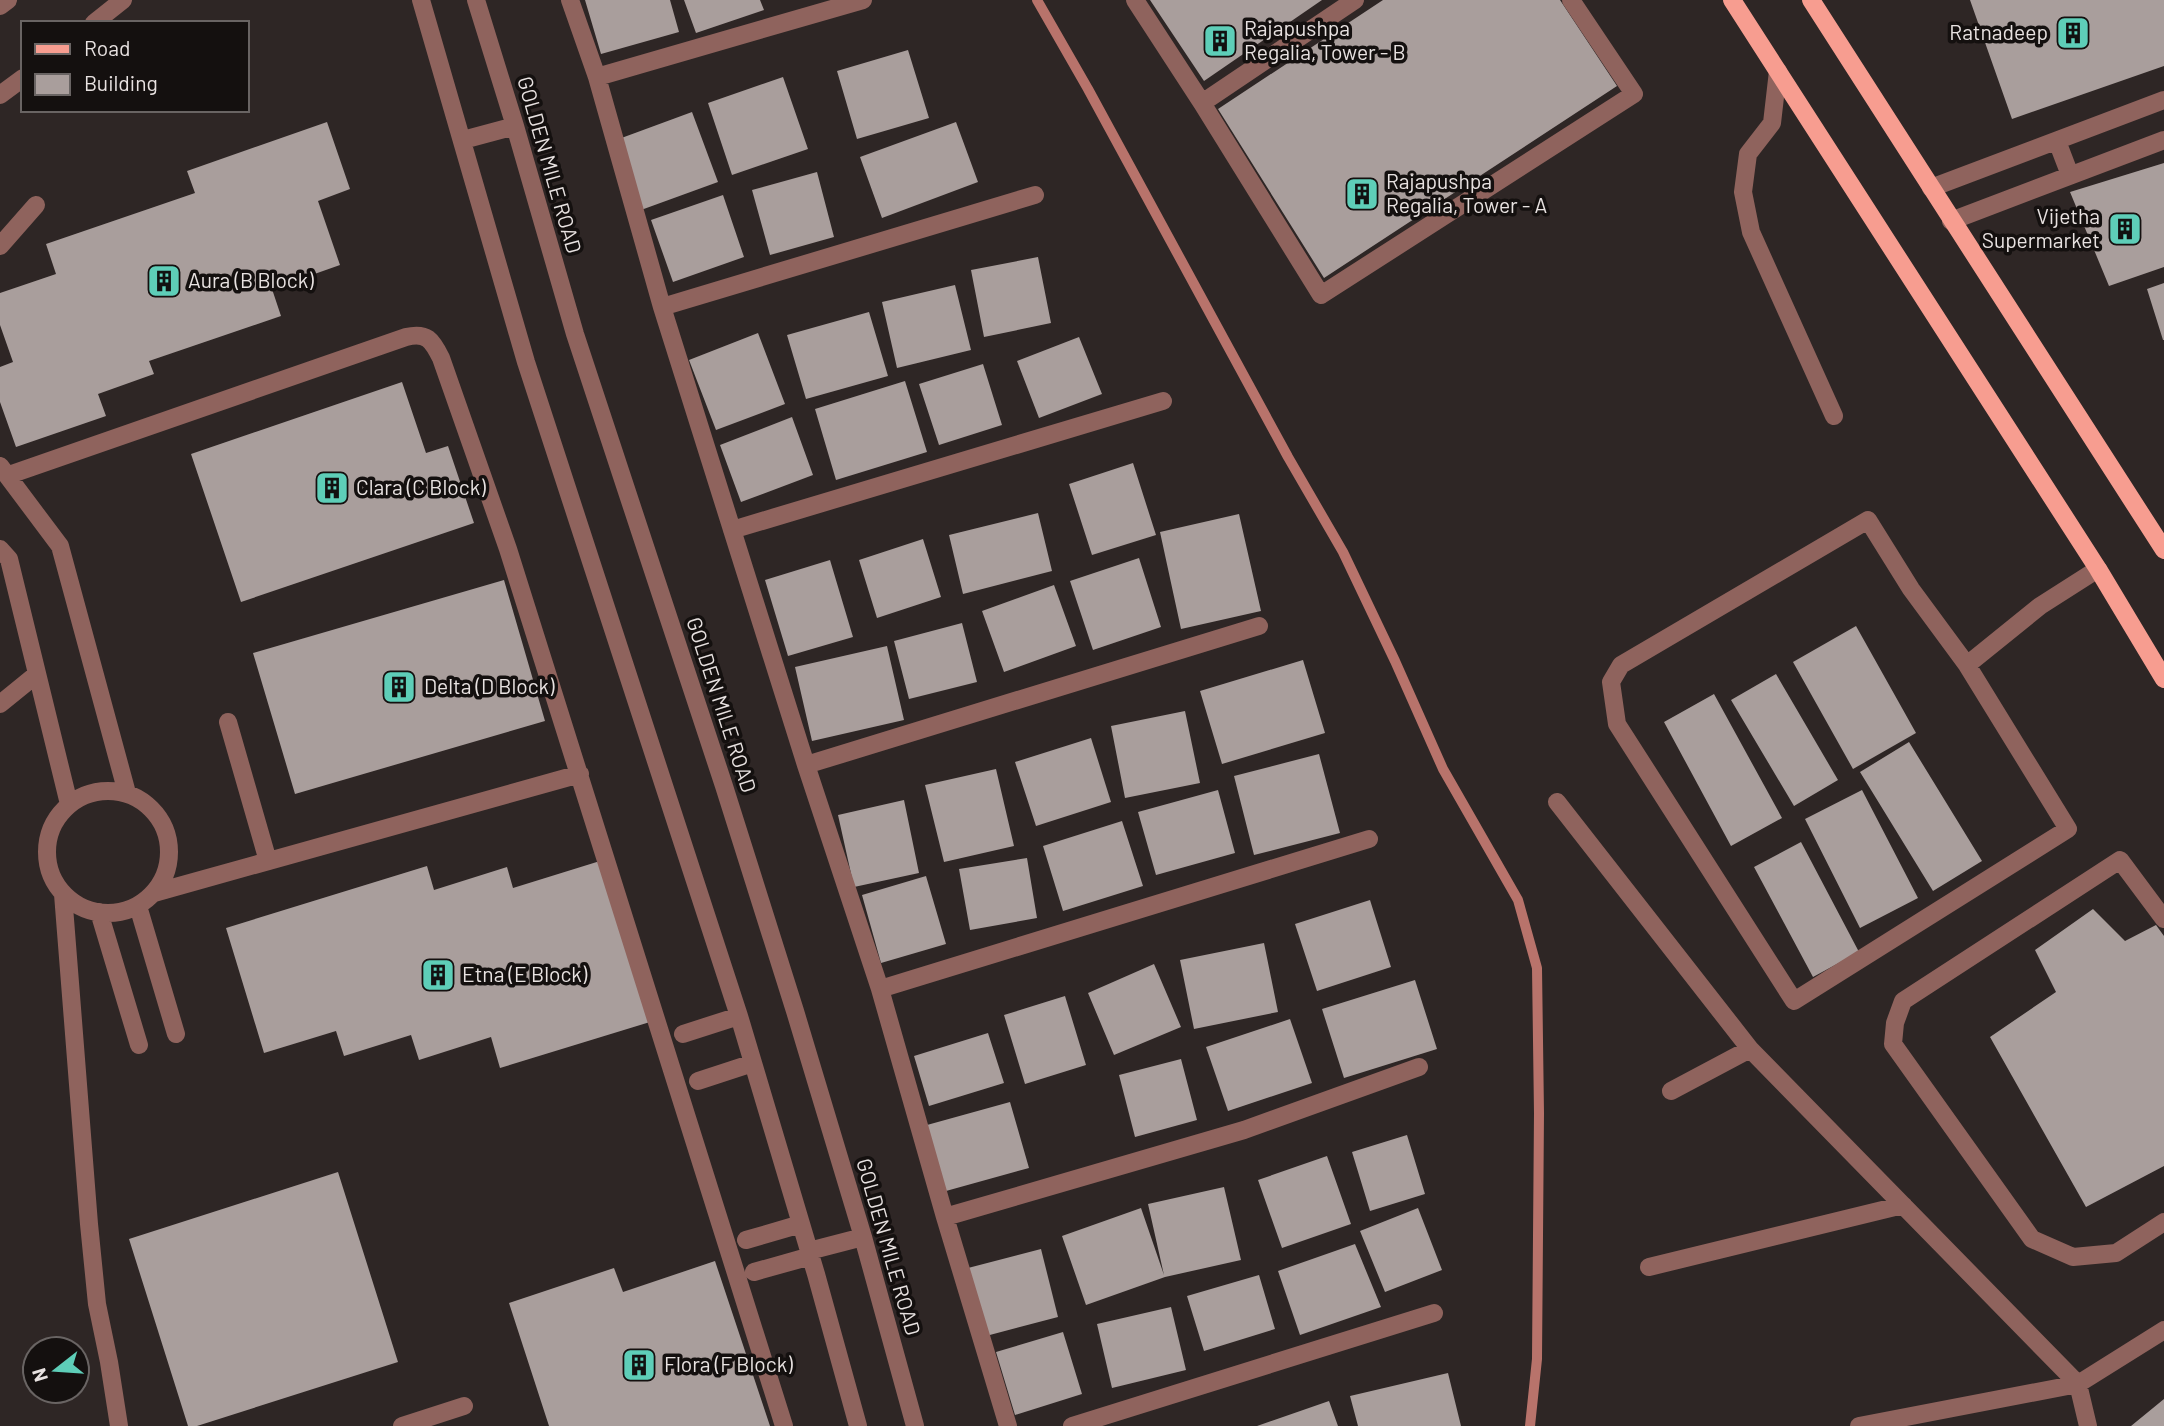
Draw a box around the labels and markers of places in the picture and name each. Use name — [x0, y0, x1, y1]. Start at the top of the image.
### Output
building icon: Ratnadeep — [2054, 14, 2092, 52]
place label: Rajapushpa Regalia, Tower - B — [1244, 15, 1406, 64]
place label: Ratnadeep — [1949, 19, 2048, 44]
building icon: Rajapushpa Regalia, Tower - B — [1201, 22, 1239, 60]
place label: Rajapushpa Regalia, Tower - A — [1386, 168, 1547, 217]
building icon: Rajapushpa Regalia, Tower - A — [1343, 175, 1381, 213]
place label: Vijetha Supermarket — [1982, 203, 2100, 252]
building icon: Vijetha Supermarket — [2106, 210, 2144, 248]
building icon: Aura (B Block) — [145, 262, 183, 300]
place label: Aura (B Block) — [188, 267, 314, 292]
building icon: Clara (C Block) — [313, 469, 351, 507]
place label: Clara (C Block) — [356, 474, 486, 499]
building icon: Delta (D Block) — [380, 668, 418, 706]
place label: Delta (D Block) — [424, 673, 555, 698]
building icon: Etna (E Block) — [419, 956, 457, 994]
place label: Etna (E Block) — [462, 961, 588, 986]
building icon: Flora (F Block) — [620, 1346, 658, 1384]
place label: Flora (F Block) — [664, 1351, 793, 1376]

